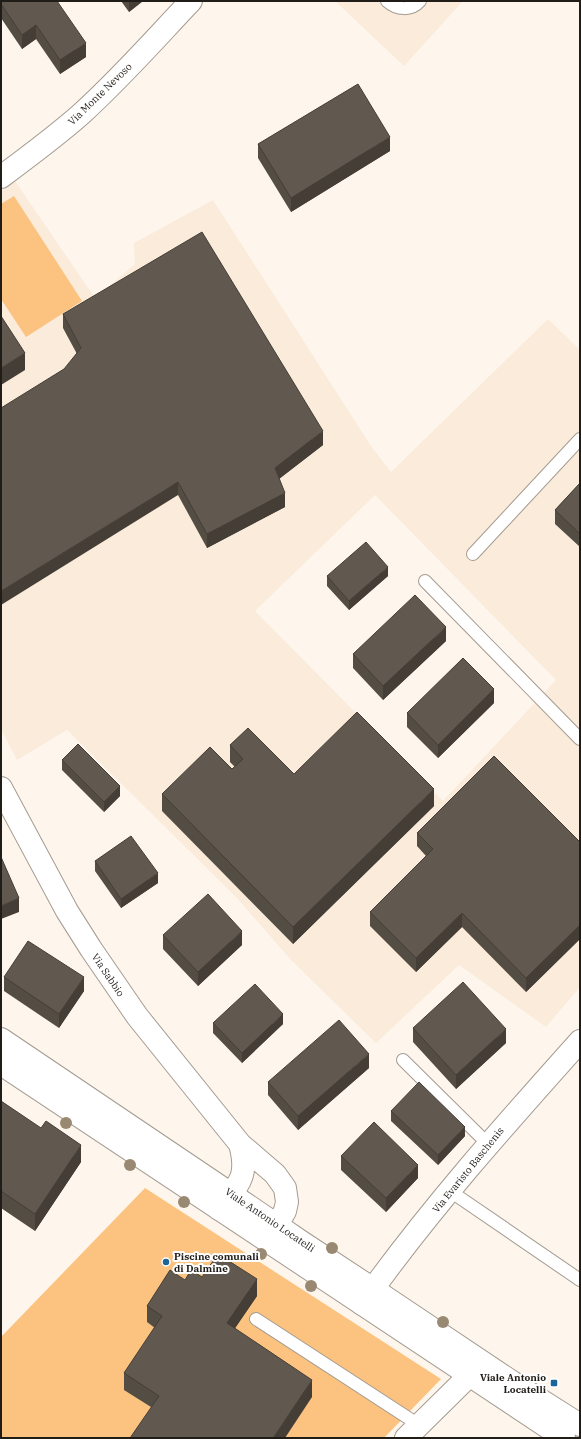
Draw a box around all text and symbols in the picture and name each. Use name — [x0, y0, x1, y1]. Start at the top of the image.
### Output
street label: Via Monte Nevoso — [65, 60, 135, 128]
street label: Via Sabbio — [89, 951, 127, 999]
street label: Via Evaristo Baschenis — [429, 1124, 507, 1215]
street label: Viale Antonio Locatelli — [222, 1185, 318, 1255]
place label: Piscine comunali di Dalmine — [174, 1250, 259, 1275]
marker: Piscine comunali di Dalmine — [161, 1257, 171, 1267]
place label: Viale Antonio Locatelli — [480, 1371, 547, 1396]
marker: Viale Antonio Locatelli — [549, 1378, 559, 1388]

